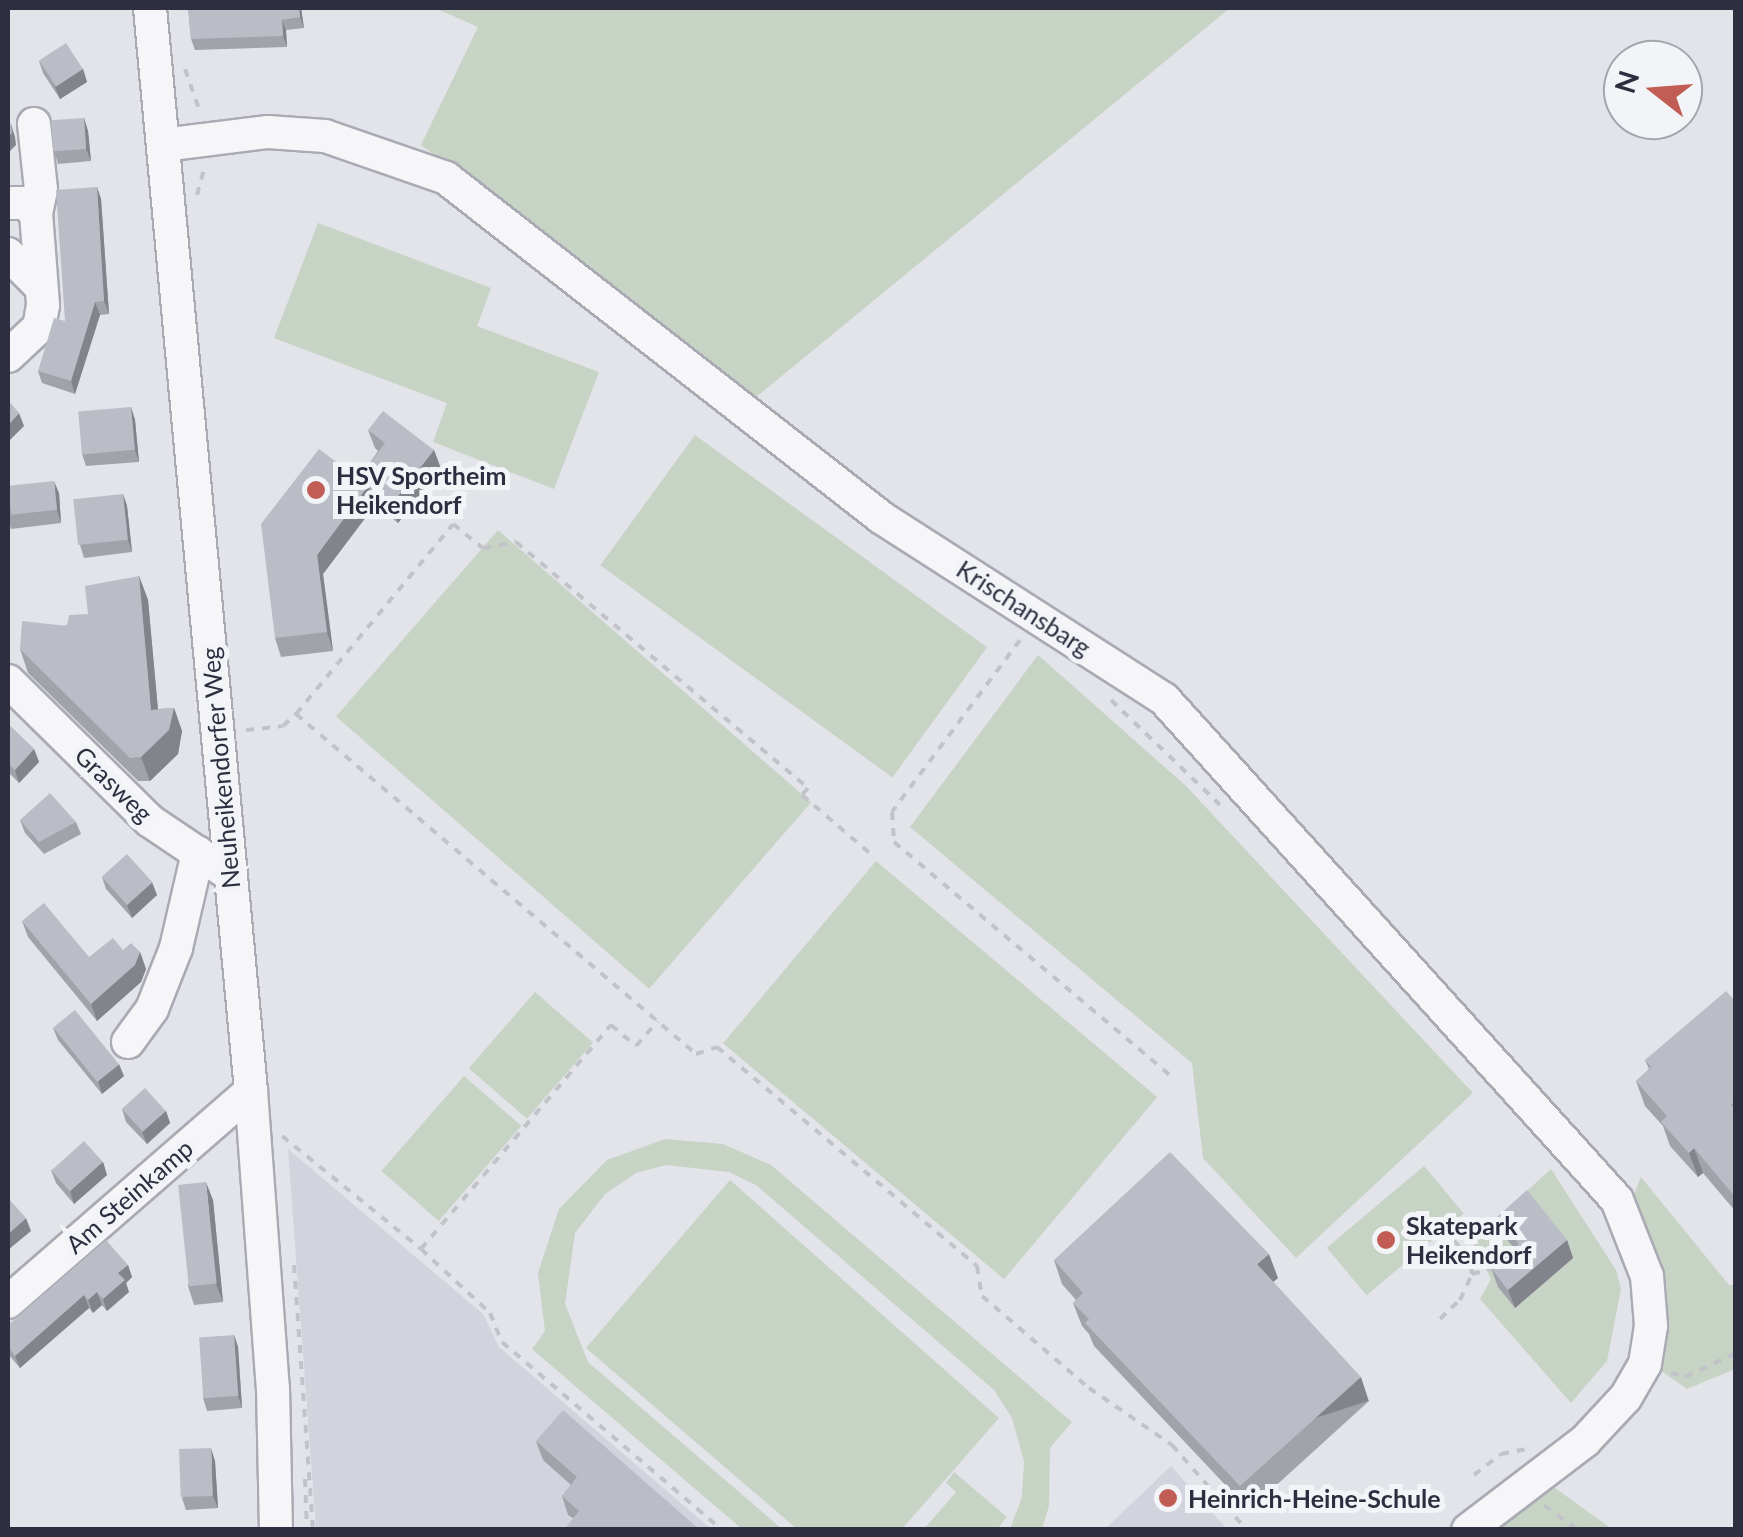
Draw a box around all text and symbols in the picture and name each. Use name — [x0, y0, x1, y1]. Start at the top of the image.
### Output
north arrow — [1603, 40, 1703, 140]
text: N — [1607, 67, 1646, 97]
place label: HSV Sportheim Heikendorf — [336, 461, 507, 520]
marker: HSV Sportheim Heikendorf — [305, 479, 327, 501]
street label: Krischansbarg — [951, 554, 1097, 662]
street label: Neuheikendorfer Weg — [194, 646, 246, 890]
street label: Grasweg — [69, 740, 159, 828]
street label: Am Steinkamp — [59, 1133, 199, 1259]
place label: Skatepark Heikendorf — [1406, 1211, 1532, 1270]
marker: Skatepark Heikendorf — [1375, 1229, 1397, 1251]
place label: Heinrich-Heine-Schule — [1188, 1483, 1441, 1513]
marker: Heinrich-Heine-Schule — [1157, 1487, 1179, 1509]

